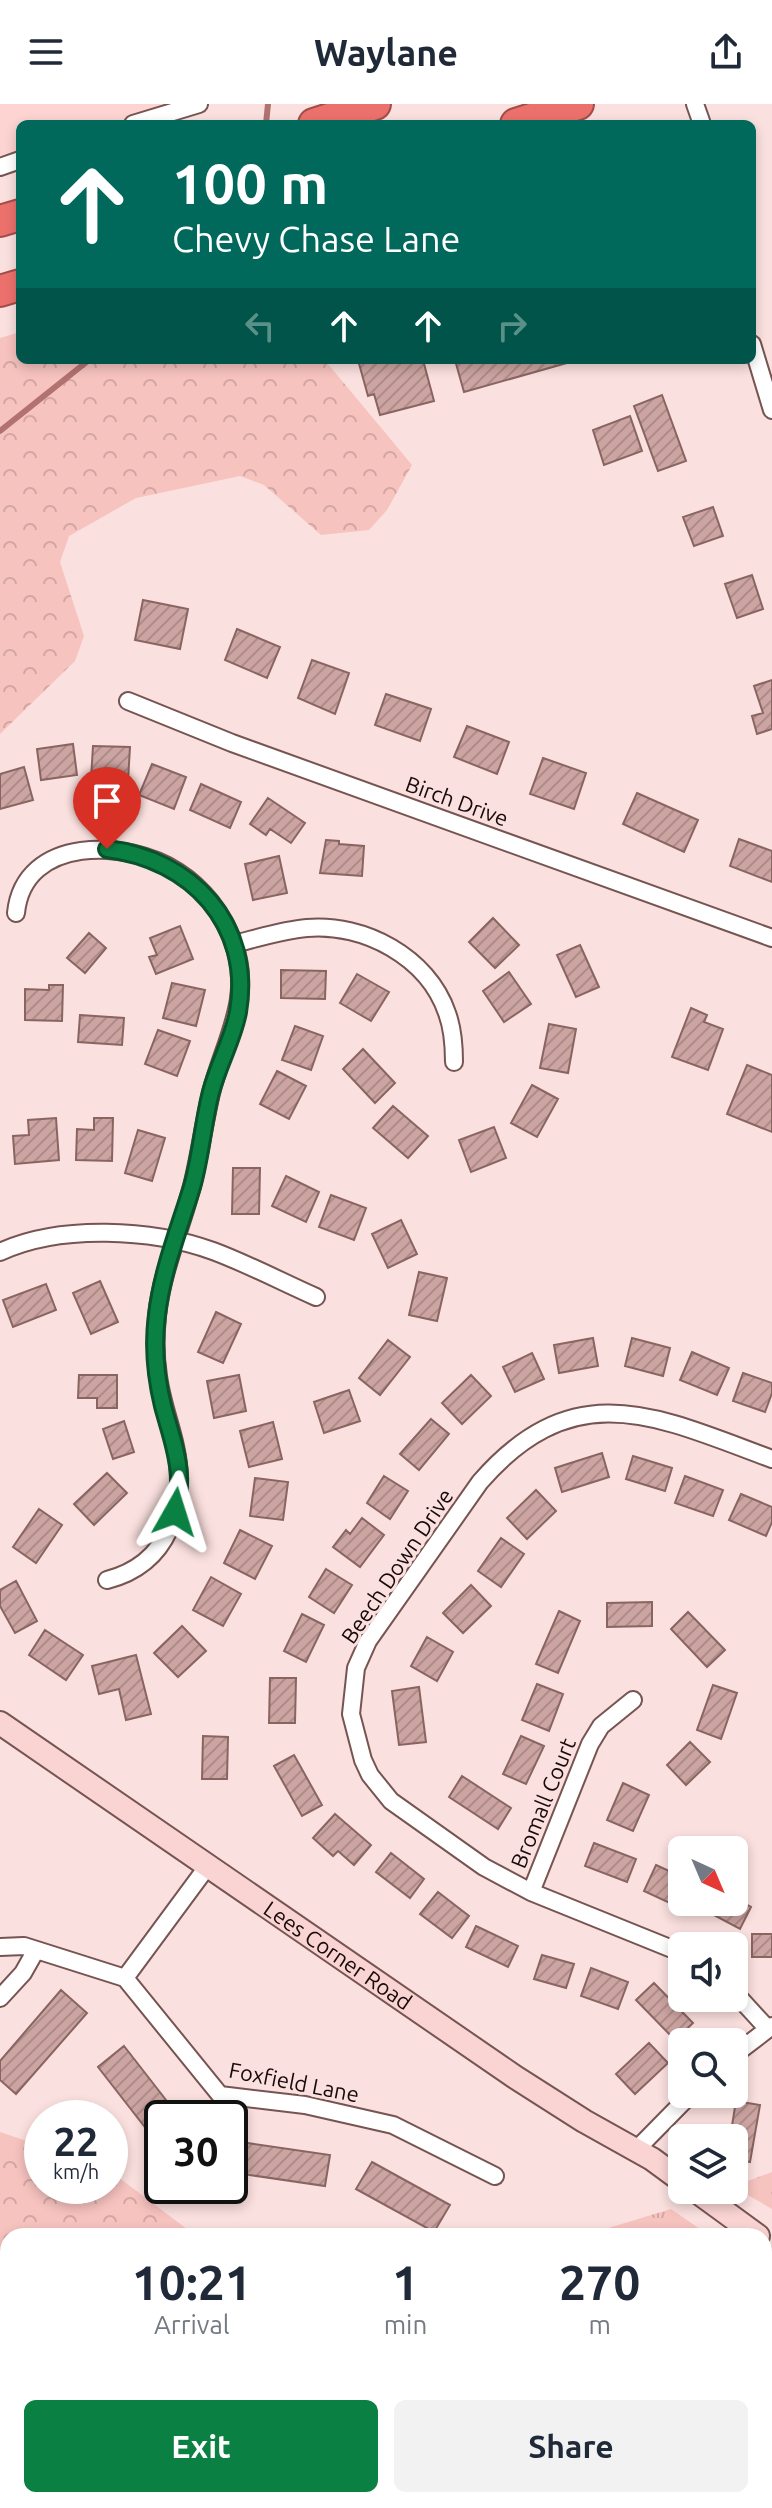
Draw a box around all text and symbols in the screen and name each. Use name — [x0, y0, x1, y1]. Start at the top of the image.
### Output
icon: menu — [24, 30, 68, 74]
icon: share — [704, 30, 748, 74]
text: Waylane — [314, 32, 458, 73]
icon: ahead — [40, 152, 144, 256]
text: 100 m — [172, 152, 328, 215]
text: Chevy Chase Lane — [172, 218, 460, 259]
icon: left — [238, 304, 282, 348]
icon: ahead — [322, 304, 366, 348]
icon: ahead — [406, 304, 450, 348]
icon: right — [490, 304, 534, 348]
pin — [73, 767, 141, 849]
street label: Birch Drive — [402, 770, 512, 831]
icon: arrive — [85, 779, 129, 823]
position arrow — [133, 1470, 217, 1554]
street label: Beech Down Drive — [336, 1484, 458, 1648]
street label: Bromall Court — [505, 1734, 580, 1871]
north arrow — [668, 1836, 748, 1916]
map controls — [668, 1836, 748, 2204]
street label: Lees Corner Road — [260, 1895, 417, 2014]
button: sound — [668, 1932, 748, 2012]
button: search — [668, 2028, 748, 2108]
street label: Foxfield Lane — [227, 2057, 361, 2106]
speed limit sign: 30 — [144, 2100, 248, 2204]
text: 22 — [53, 2119, 99, 2164]
button: layers — [668, 2124, 748, 2204]
text: km/h — [53, 2160, 99, 2183]
text: 10:21 — [132, 2255, 252, 2309]
text: 1 — [392, 2255, 419, 2309]
text: 270 — [559, 2255, 640, 2309]
text: Arrival — [154, 2310, 230, 2339]
text: min — [384, 2310, 427, 2339]
text: m — [588, 2310, 611, 2339]
button: Exit — [24, 2400, 378, 2492]
button: Share — [394, 2400, 748, 2492]

